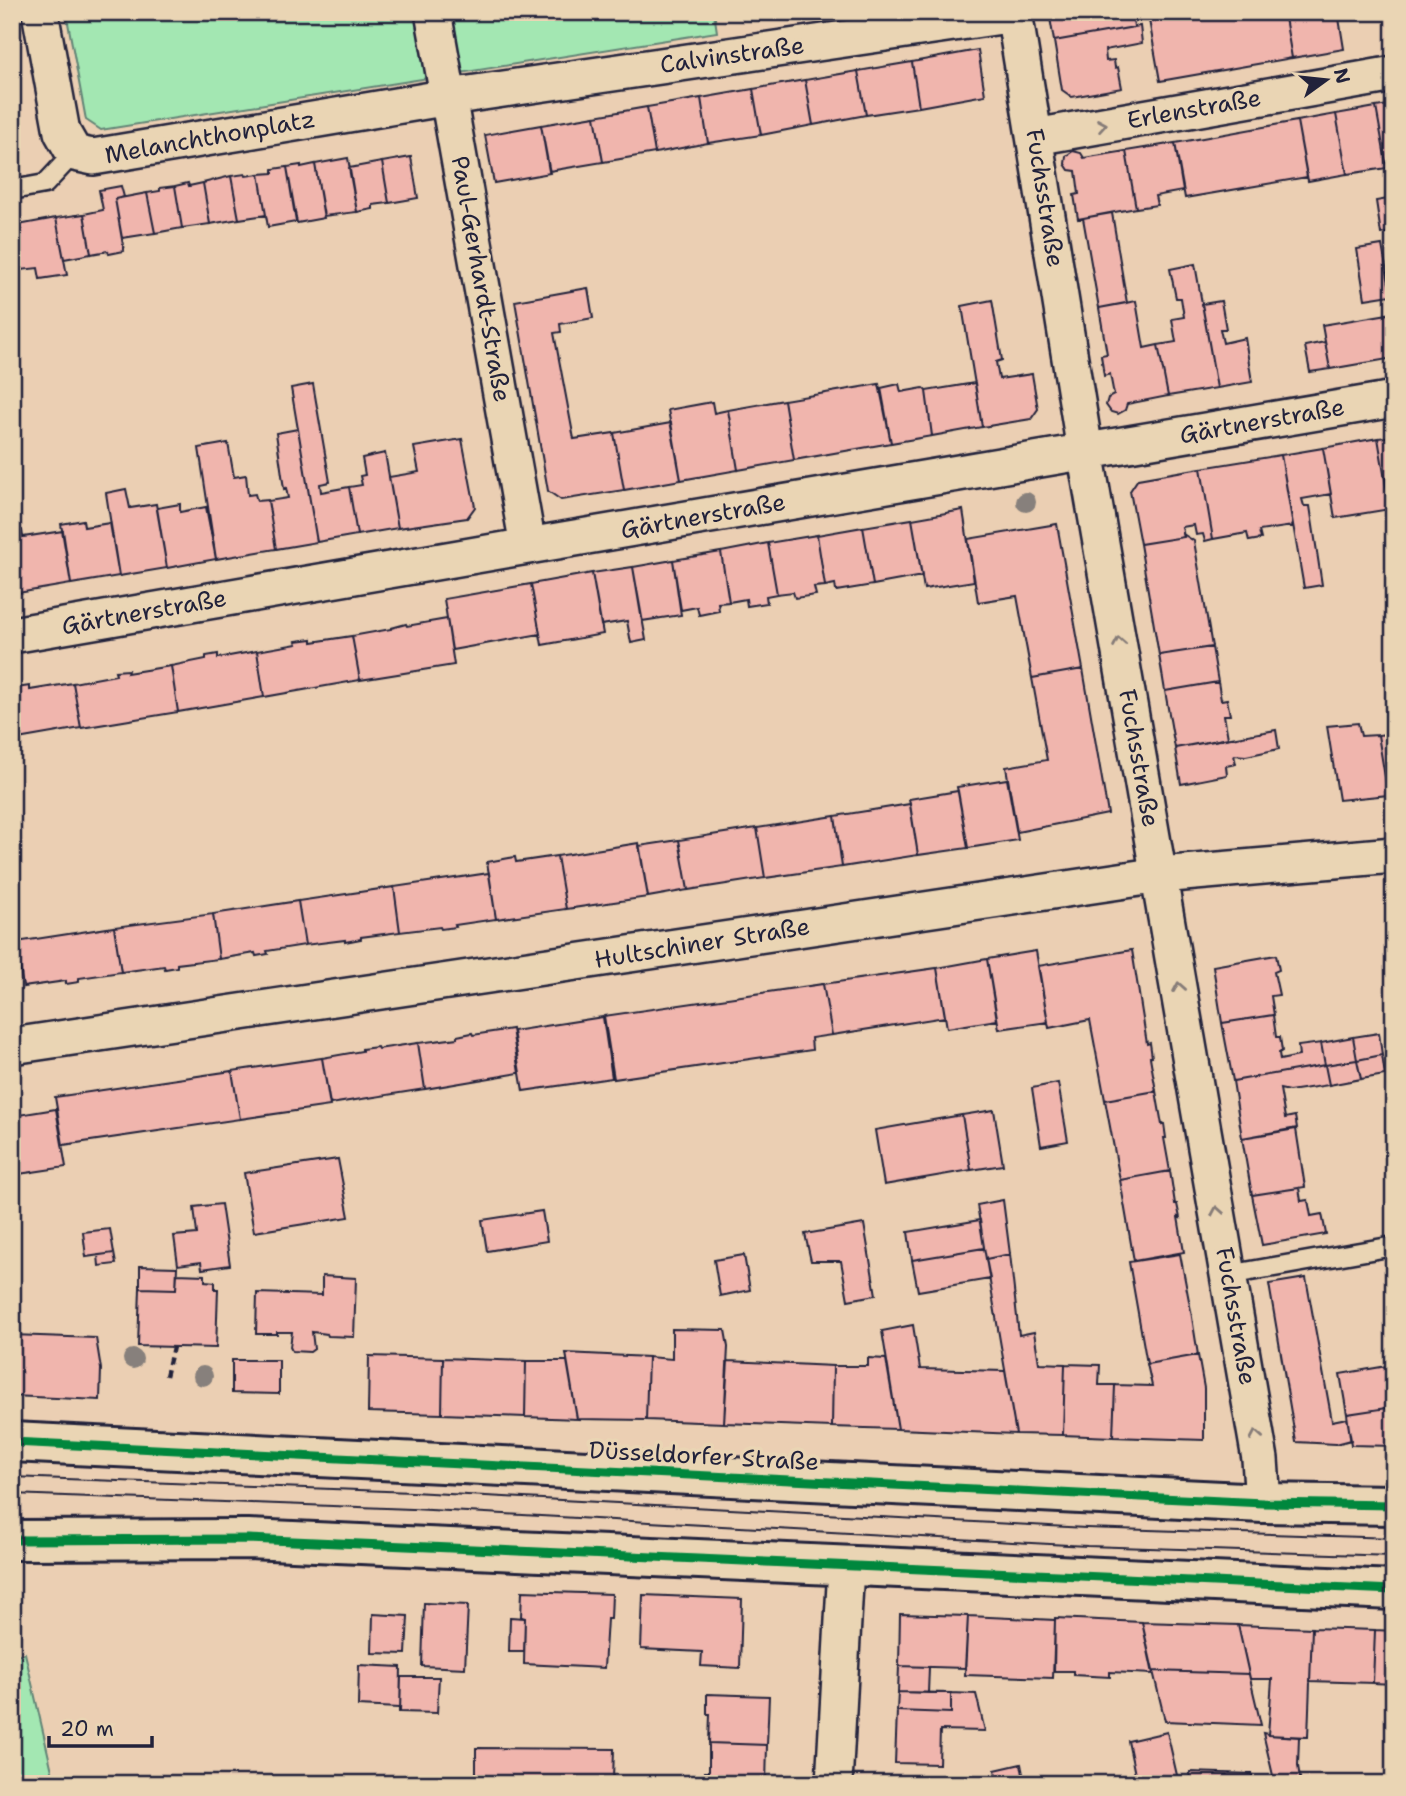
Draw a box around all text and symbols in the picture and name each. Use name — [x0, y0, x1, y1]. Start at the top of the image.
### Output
street label: Calvinstraße — [658, 29, 806, 81]
north arrow — [1290, 46, 1360, 116]
text: N — [1328, 65, 1356, 86]
street label: Erlenstraße — [1125, 81, 1263, 137]
street label: Melanchthonplatz — [102, 103, 318, 171]
one-way arrow — [1096, 118, 1108, 133]
street label: Fuchsstraße — [1018, 127, 1072, 269]
street label: Paul-Gerhardt-Straße — [444, 153, 518, 405]
street label: Gärtnerstraße — [1177, 391, 1347, 451]
street label: Gärtnerstraße — [618, 486, 788, 546]
street label: Gärtnerstraße — [59, 582, 229, 642]
one-way arrow — [1112, 636, 1127, 648]
street label: Fuchsstraße — [1111, 686, 1167, 830]
street label: Hultschiner Straße — [592, 910, 812, 976]
one-way arrow — [1172, 981, 1187, 993]
one-way arrow — [1210, 1205, 1225, 1217]
street label: Fuchsstraße — [1208, 1244, 1264, 1388]
one-way arrow — [1249, 1429, 1264, 1441]
street label: Düsseldorfer Straße — [588, 1434, 820, 1478]
scale bar — [49, 1705, 152, 1749]
text: 20 m — [60, 1715, 114, 1743]

